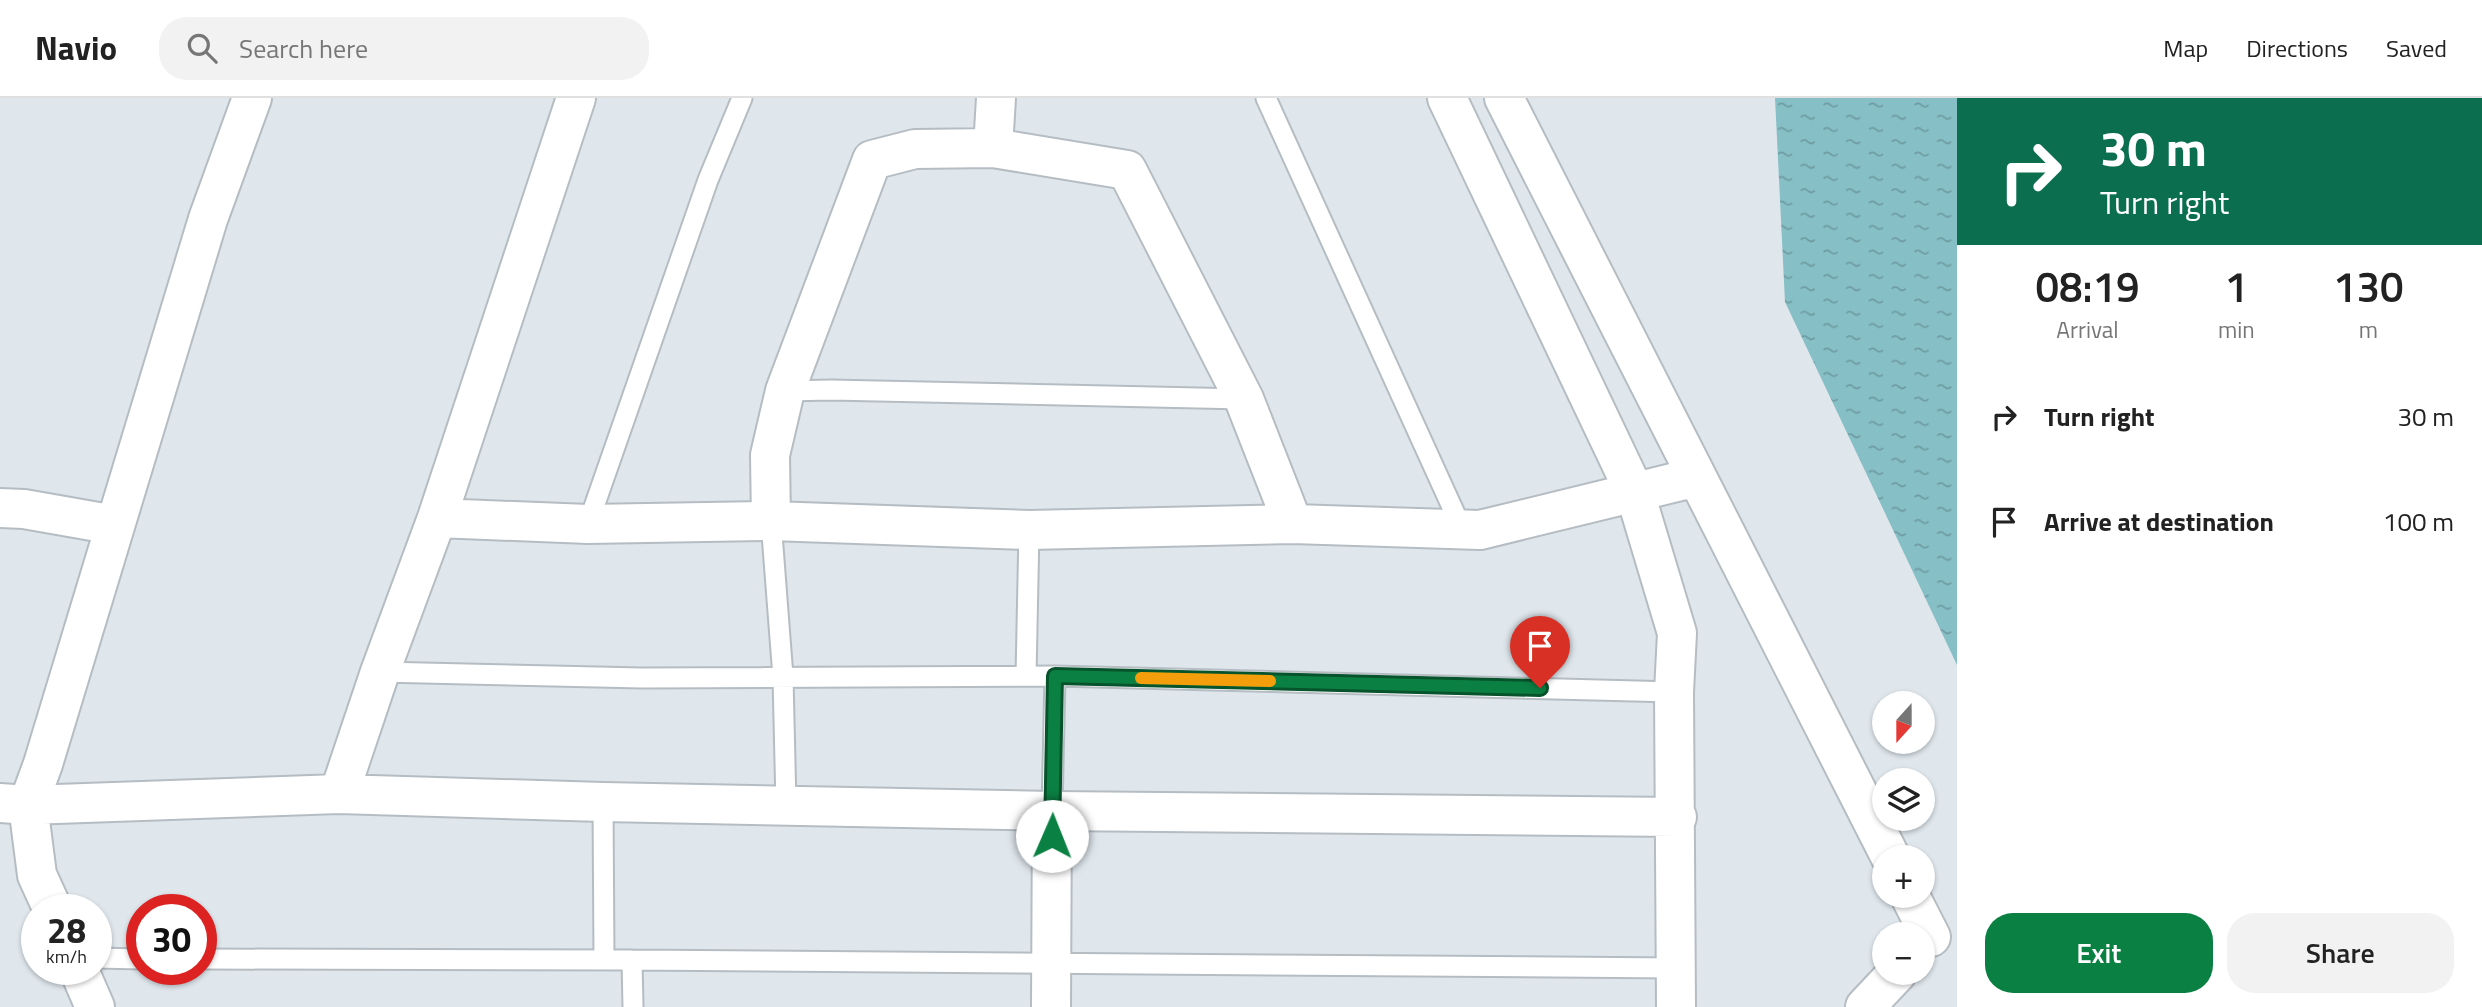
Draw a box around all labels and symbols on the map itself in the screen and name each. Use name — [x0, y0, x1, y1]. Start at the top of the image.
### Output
pin — [1510, 616, 1570, 688]
north arrow — [1872, 691, 1936, 754]
position arrow — [1015, 799, 1089, 873]
speed limit sign: 30 — [126, 894, 217, 985]

